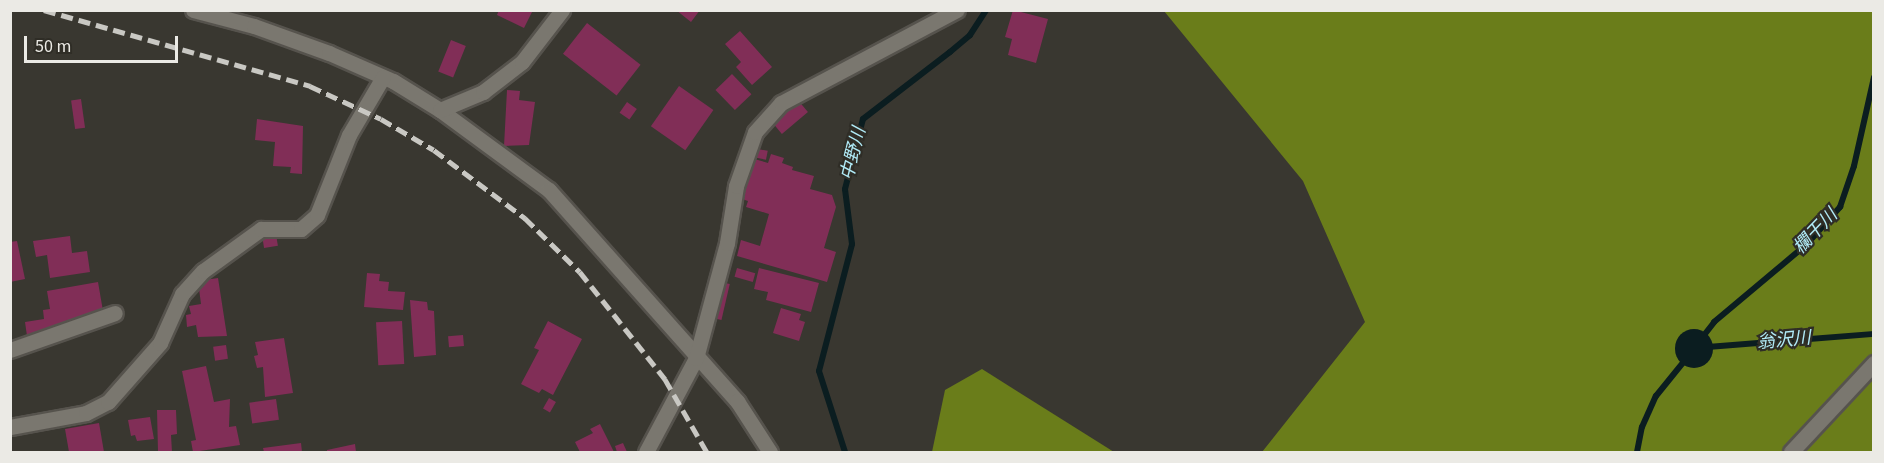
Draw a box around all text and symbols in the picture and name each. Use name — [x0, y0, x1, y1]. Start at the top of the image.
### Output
scale bar — [27, 24, 182, 62]
text: 50 m — [35, 34, 71, 59]
water label: 中野川 — [837, 125, 871, 183]
water label: 欄干川 — [1789, 205, 1843, 259]
water label: 翁沢川 — [1756, 328, 1812, 354]

